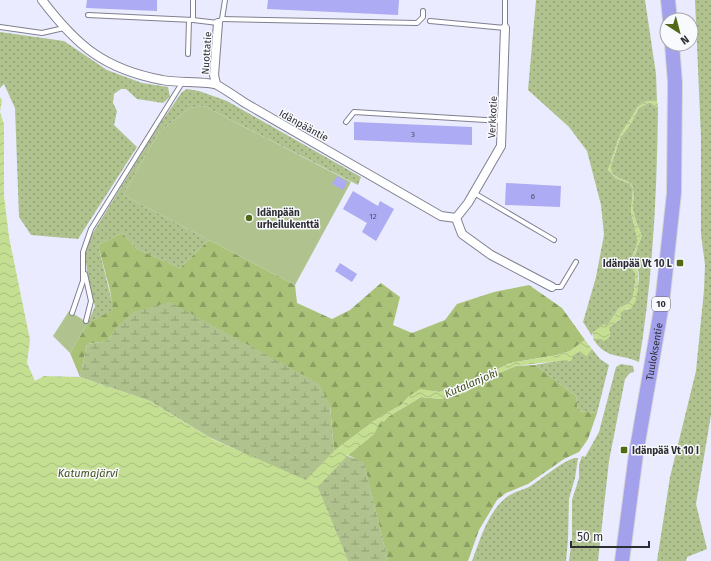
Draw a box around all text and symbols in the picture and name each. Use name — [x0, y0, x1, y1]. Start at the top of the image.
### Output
north arrow — [659, 12, 699, 52]
street label: Nuottatie — [200, 31, 214, 75]
text: N — [678, 32, 691, 47]
street label: Verkkotie — [486, 96, 500, 139]
street label: Idänpääntie — [277, 107, 330, 144]
house number: 3 — [411, 130, 415, 139]
house number: 6 — [531, 192, 535, 201]
place label: Idänpään urheilukenttä — [257, 207, 320, 231]
house number: 12 — [369, 212, 377, 221]
marker: Idänpään urheilukenttä — [244, 213, 254, 223]
place label: Idänpää Vt 10 L — [603, 258, 672, 270]
marker: Idänpää Vt 10 L — [675, 258, 685, 268]
road number: 10 — [652, 297, 670, 311]
street label: Tuuloksentie — [644, 322, 666, 381]
water label: Kutalanjoki — [442, 366, 500, 401]
marker: Idänpää Vt 10 I — [619, 445, 629, 455]
place label: Idänpää Vt 10 I — [632, 445, 699, 457]
water label: Katumajärvi — [58, 467, 118, 480]
scale bar — [571, 523, 649, 549]
text: 50 m — [577, 530, 603, 544]

